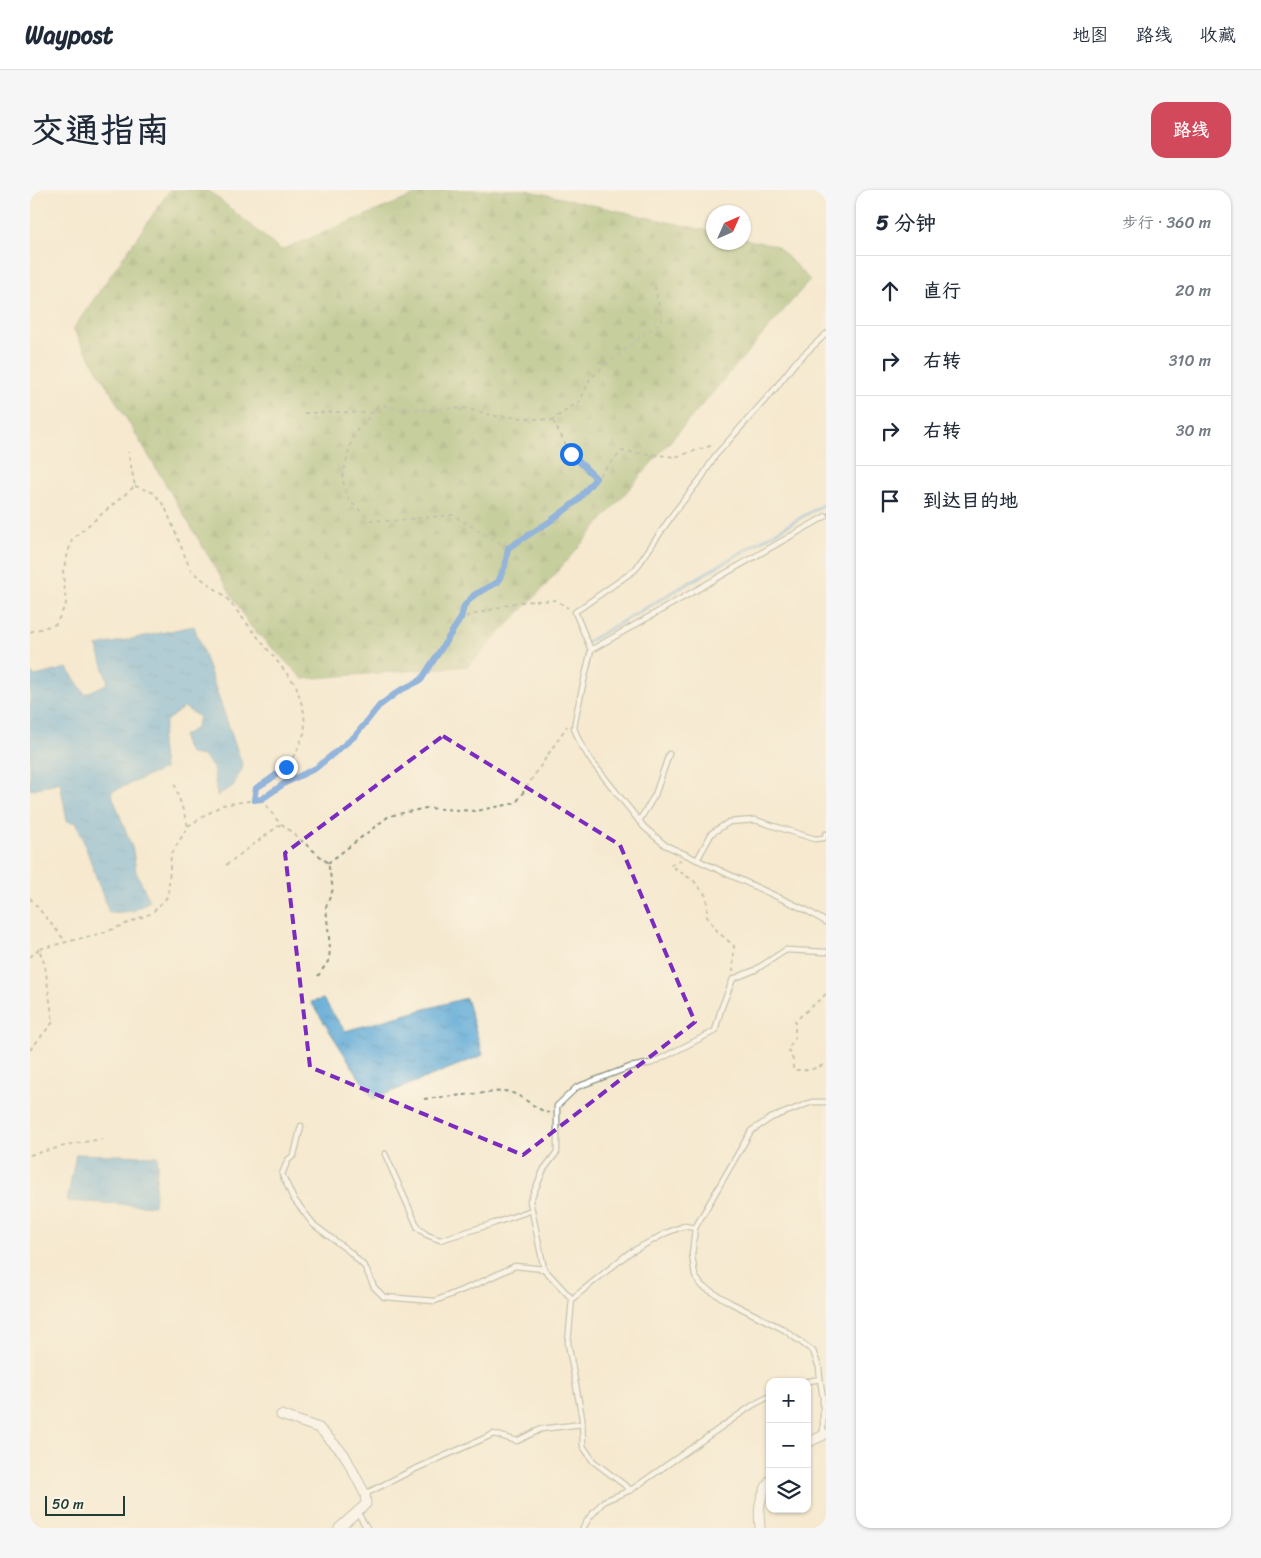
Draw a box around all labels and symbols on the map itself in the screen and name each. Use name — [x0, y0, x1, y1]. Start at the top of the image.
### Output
north arrow — [706, 205, 751, 250]
route start — [560, 443, 583, 466]
route end — [275, 756, 298, 779]
scale bar — [45, 1493, 125, 1516]

